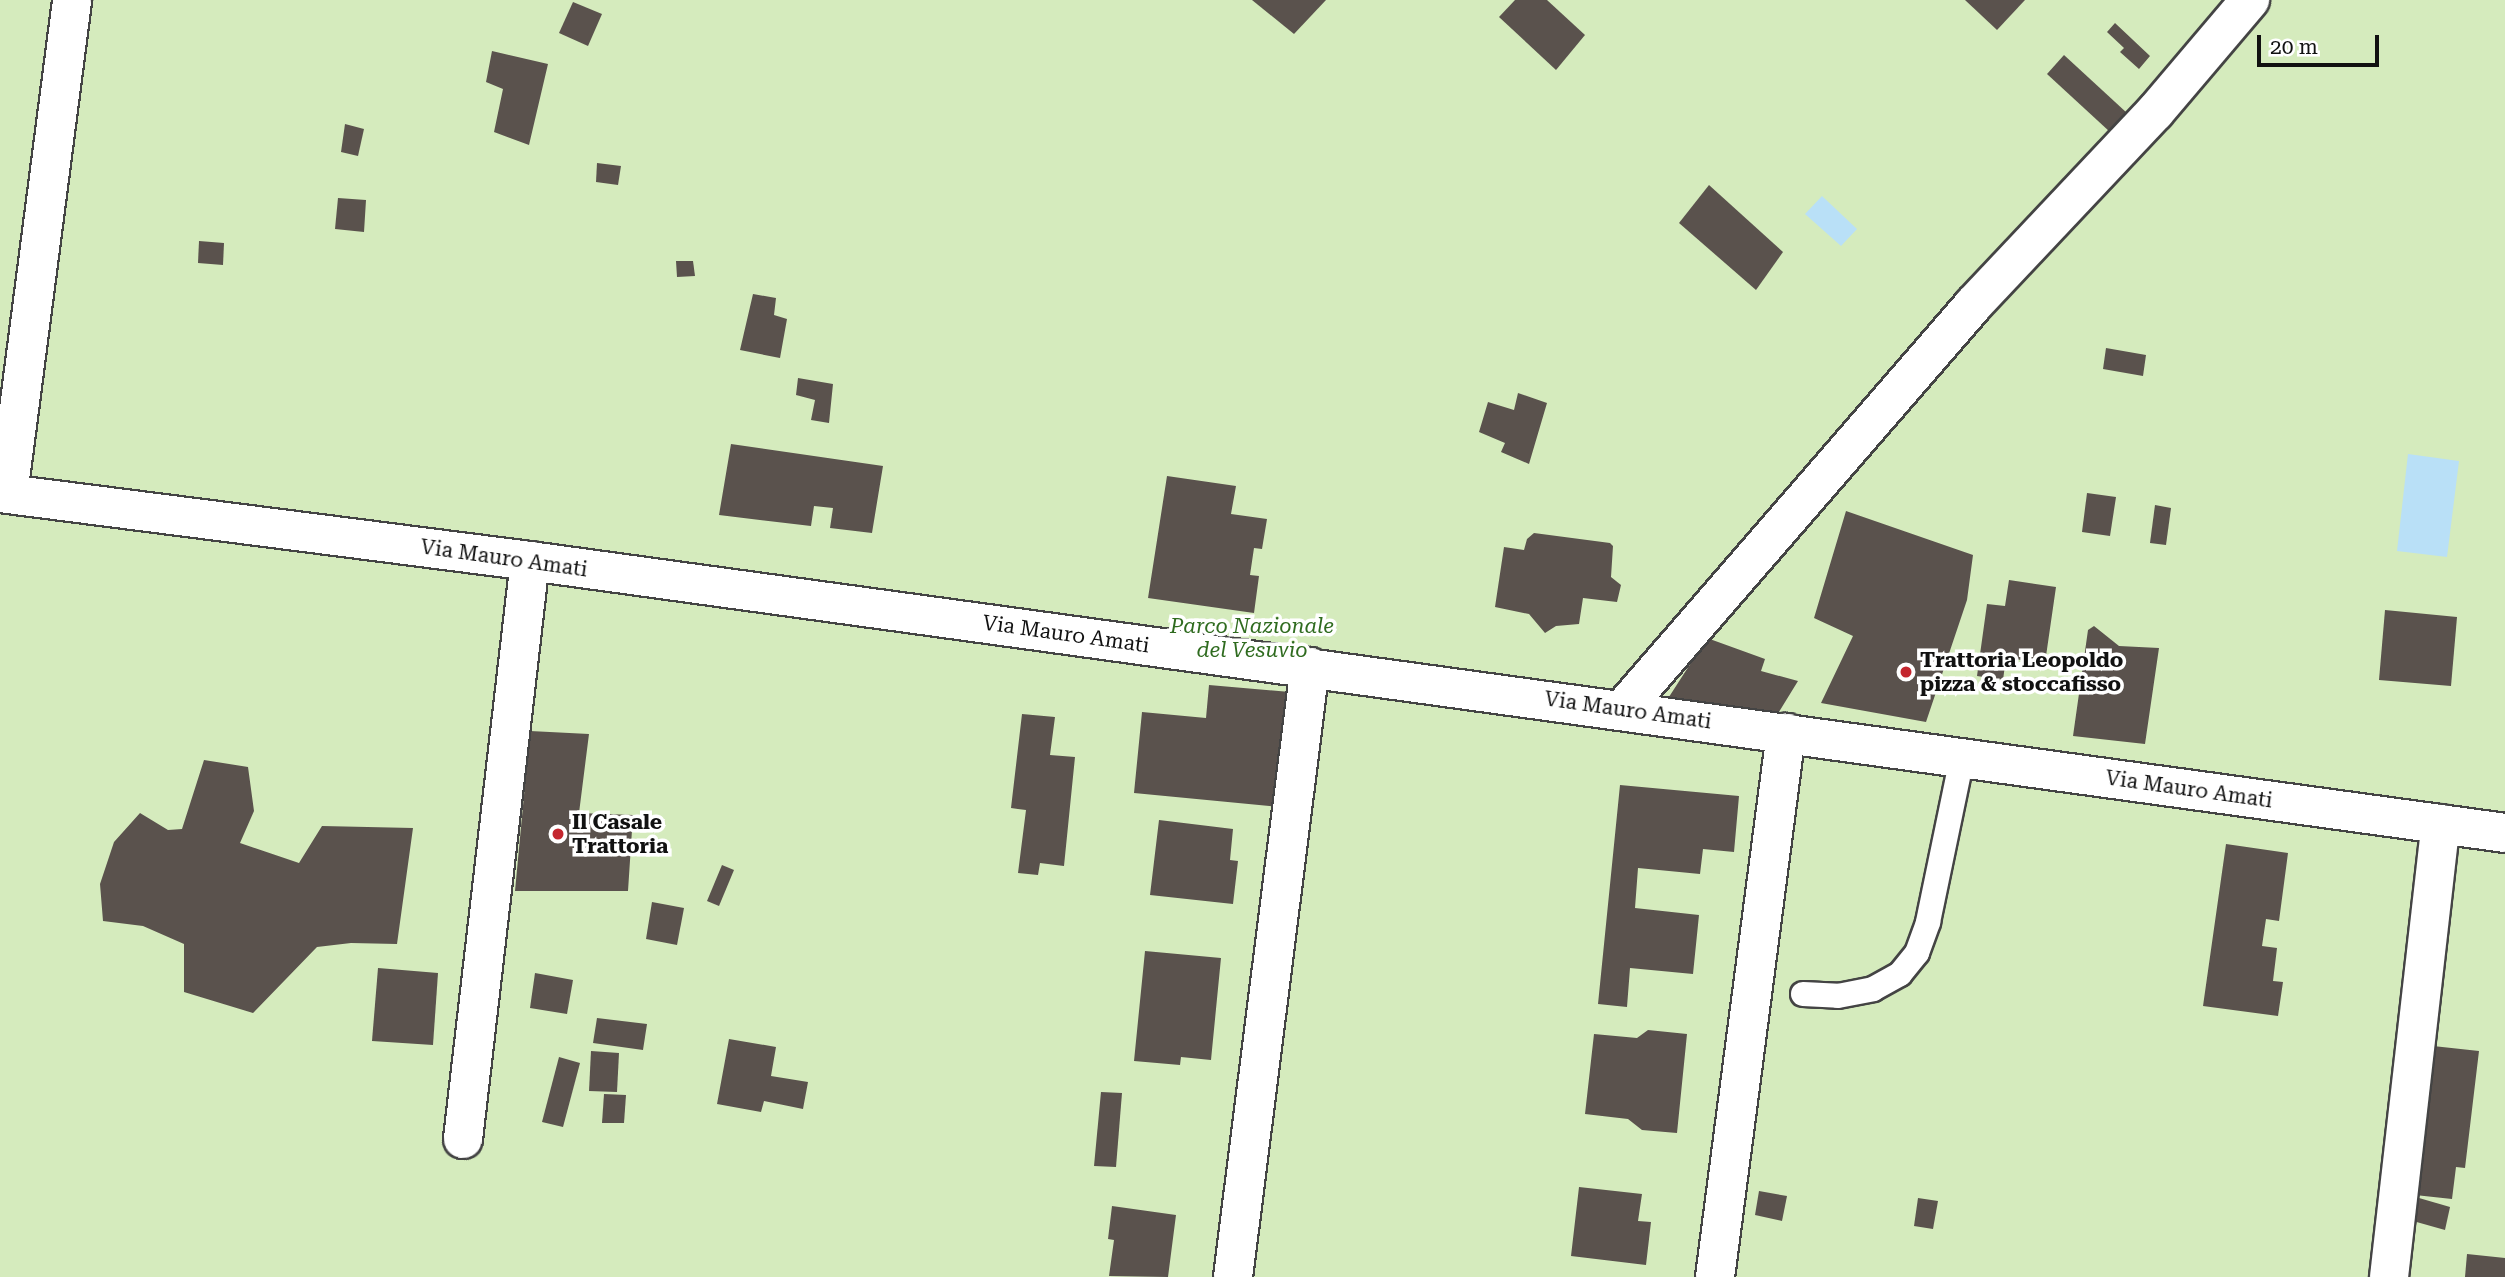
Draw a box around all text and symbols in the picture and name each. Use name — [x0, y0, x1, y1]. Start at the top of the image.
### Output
scale bar — [2260, 21, 2382, 65]
text: 20 m — [2270, 35, 2318, 59]
street label: Via Mauro Amati — [419, 534, 589, 582]
street label: Via Mauro Amati — [981, 610, 1151, 658]
park label: Parco Nazionale del Vesuvio — [1170, 613, 1334, 663]
place label: Trattoria Leopoldo pizza & stoccafisso — [1920, 647, 2123, 697]
marker: Trattoria Leopoldo pizza & stoccafisso — [1898, 664, 1914, 680]
street label: Via Mauro Amati — [1543, 686, 1713, 734]
street label: Via Mauro Amati — [2104, 765, 2274, 813]
place label: Il Casale Trattoria — [572, 809, 668, 859]
marker: Il Casale Trattoria — [550, 826, 566, 842]

